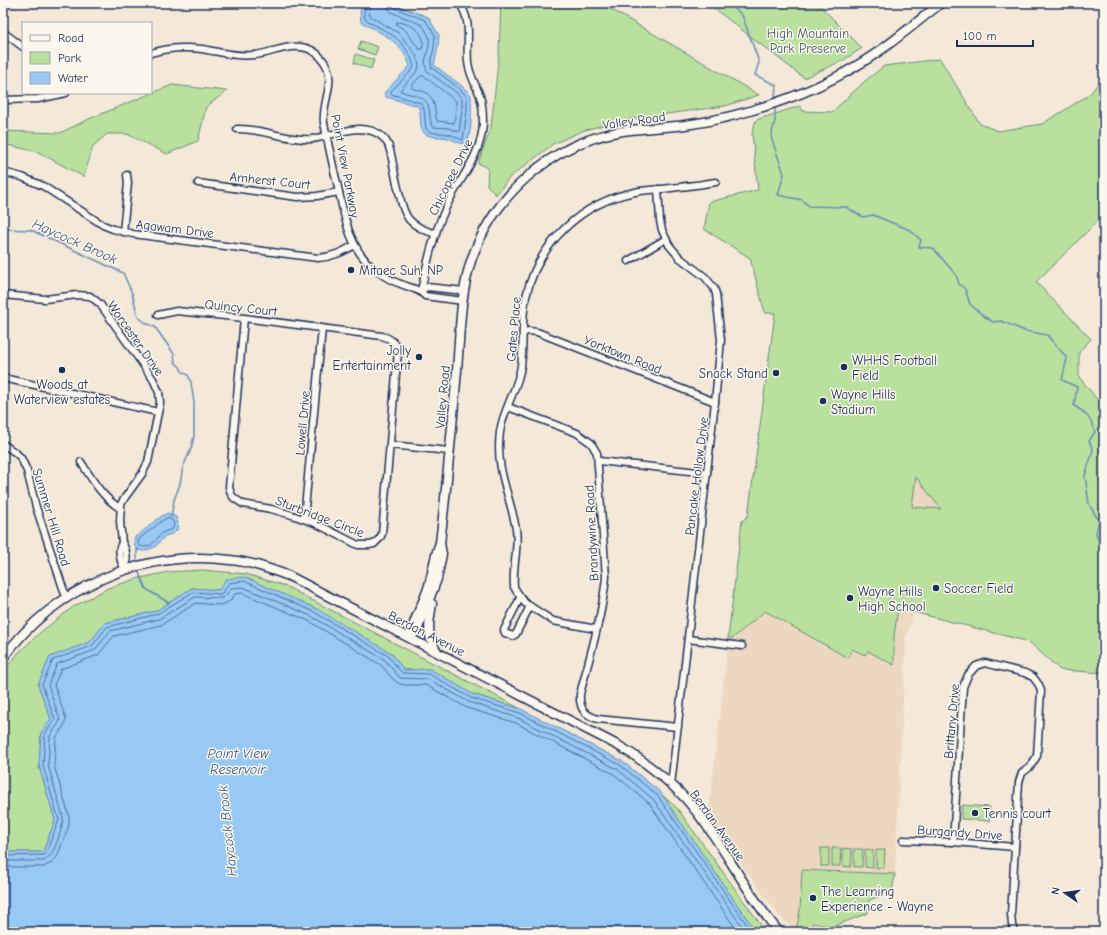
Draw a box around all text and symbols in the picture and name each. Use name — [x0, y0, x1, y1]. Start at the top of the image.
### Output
legend — [22, 22, 152, 94]
scale bar — [957, 22, 1033, 48]
park label: High Mountain Park Preserve — [767, 26, 849, 56]
text: 100 m — [963, 29, 996, 43]
text: Road — [58, 31, 84, 45]
text: Park — [58, 51, 81, 65]
text: Water — [58, 71, 88, 85]
street label: Valley Road — [602, 109, 666, 132]
street label: Point View Parkway — [328, 113, 363, 219]
street label: Chicopee Drive — [425, 136, 476, 218]
street label: Amherst Court — [229, 169, 312, 192]
water label: Haycock Brook — [30, 215, 120, 268]
street label: Agawam Drive — [135, 216, 215, 241]
place label: Mitaec Suh, NP — [359, 263, 443, 278]
marker: Mitaec Suh, NP — [346, 265, 356, 275]
street label: Gates Place — [503, 295, 524, 362]
street label: Quincy Court — [204, 296, 279, 319]
street label: Worcester Drive — [104, 298, 167, 379]
street label: Yorktown Road — [582, 332, 664, 377]
place label: Jolly Entertainment — [333, 343, 412, 373]
marker: Jolly Entertainment — [414, 352, 424, 362]
place label: WHHS Football Field — [852, 353, 937, 383]
marker: WHHS Football Field — [839, 362, 849, 372]
marker: Woods at Waterview estates — [57, 365, 67, 375]
street label: Valley Road — [432, 365, 453, 429]
place label: Snack Stand — [699, 366, 768, 381]
marker: Snack Stand — [771, 368, 781, 378]
place label: Woods at Waterview estates — [14, 377, 110, 407]
place label: Wayne Hills Stadium — [831, 387, 895, 417]
street label: Lowell Drive — [292, 389, 313, 456]
marker: Wayne Hills Stadium — [818, 396, 828, 406]
street label: Pancake Hollow Drive — [682, 415, 711, 536]
street label: Summer Hill Road — [29, 466, 74, 568]
street label: Brandywine Road — [581, 484, 602, 582]
street label: Sturbridge Circle — [273, 493, 367, 540]
place label: Soccer Field — [944, 581, 1013, 596]
marker: Soccer Field — [931, 583, 941, 593]
place label: Wayne Hills High School — [858, 584, 926, 614]
marker: Wayne Hills High School — [845, 593, 855, 603]
street label: Berdan Avenue — [386, 608, 468, 659]
street label: Brittany Drive — [941, 682, 962, 759]
water label: Point View Reservoir — [207, 745, 269, 778]
water label: Haycock Brook — [214, 784, 241, 877]
street label: Berdan Avenue — [687, 787, 749, 864]
place label: Tennis court — [983, 806, 1052, 821]
marker: Tennis court — [970, 808, 980, 818]
street label: Burgandy Drive — [917, 822, 1004, 843]
north arrow — [1045, 873, 1085, 913]
place label: The Learning Experience - Wayne — [821, 884, 934, 914]
text: N — [1049, 886, 1063, 896]
marker: The Learning Experience - Wayne — [808, 893, 818, 903]

